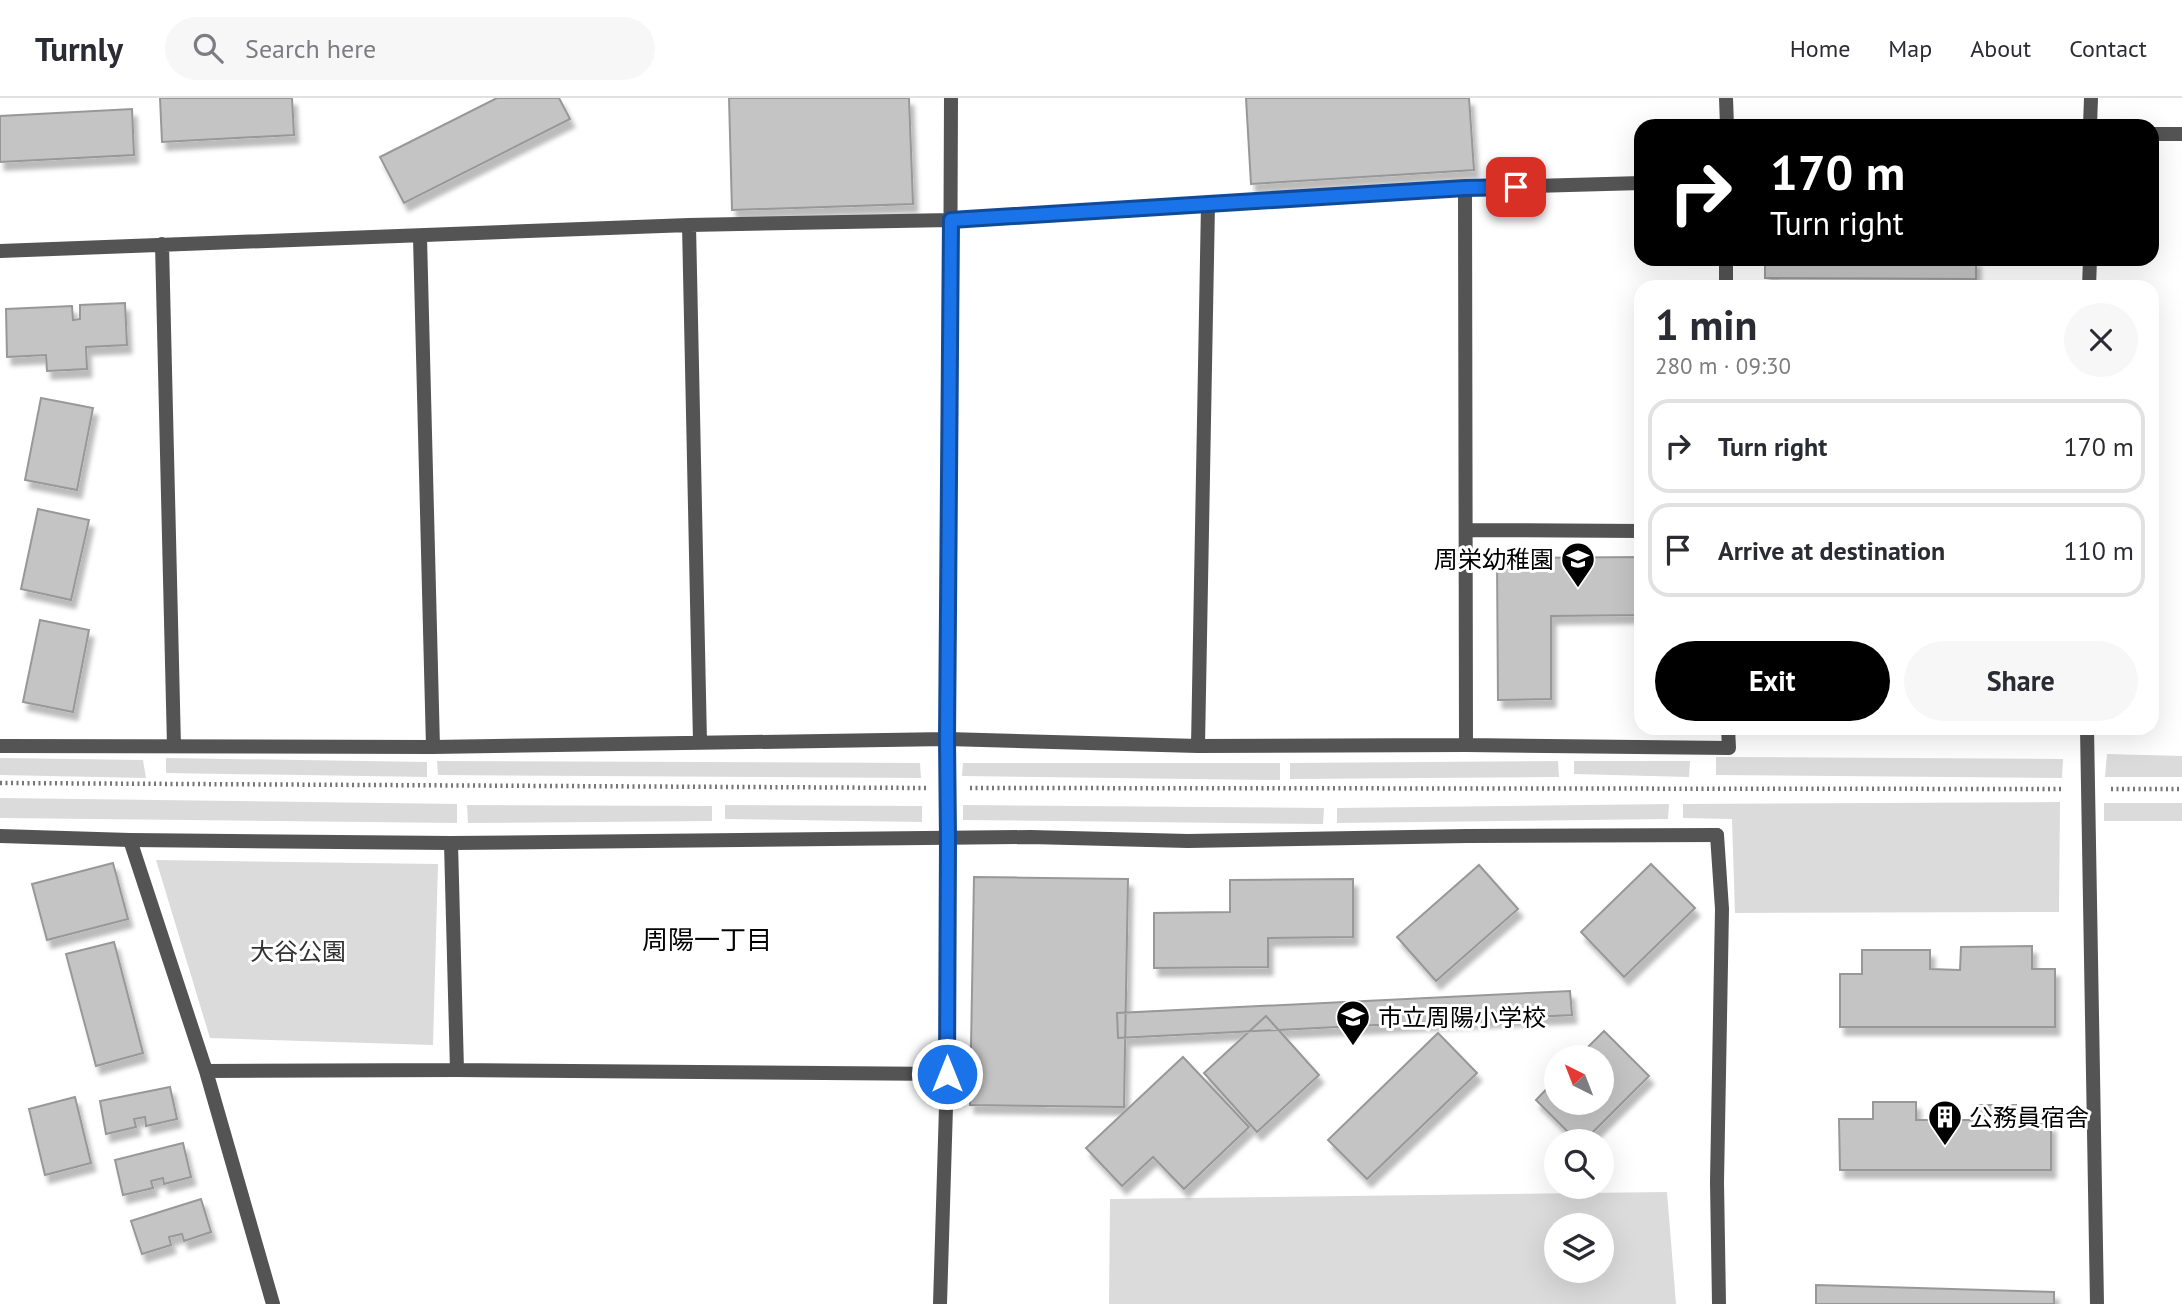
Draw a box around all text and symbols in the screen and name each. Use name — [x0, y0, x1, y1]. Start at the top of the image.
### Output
search box — [165, 17, 655, 80]
text: Turnly — [35, 27, 123, 70]
icon: search — [189, 29, 227, 67]
text: Search here — [245, 32, 376, 65]
text: Home — [1790, 33, 1850, 64]
text: Map — [1888, 33, 1932, 64]
text: About — [1970, 33, 2031, 64]
text: Contact — [2069, 33, 2147, 64]
text: 170 m — [1770, 140, 1905, 204]
icon: right — [1655, 147, 1746, 238]
pin — [1486, 157, 1546, 217]
icon: arrive — [1497, 168, 1535, 206]
text: Turn right — [1770, 202, 1904, 244]
text: 1 min — [1655, 297, 1757, 352]
button: close — [2064, 303, 2138, 377]
text: 280 m · 09:30 — [1655, 351, 1791, 380]
icon: right — [1659, 427, 1697, 465]
text: Turn right — [1718, 430, 1827, 463]
text: 170 m — [2063, 430, 2134, 463]
icon: arrive — [1659, 531, 1697, 569]
text: Arrive at destination — [1718, 534, 1945, 567]
text: 110 m — [2063, 534, 2134, 567]
school or university icon: 周栄幼稚園 — [1559, 540, 1597, 589]
place label: 周栄幼稚園 — [1434, 544, 1554, 575]
button: Exit — [1655, 641, 1890, 721]
button: Share — [1904, 641, 2138, 721]
district label: 周陽一丁目 — [642, 923, 772, 956]
park label: 大谷公園 — [250, 936, 346, 967]
school or university icon: 市立周陽小学校 — [1334, 998, 1372, 1047]
place label: 市立周陽小学校 — [1378, 1002, 1546, 1033]
position arrow — [910, 1037, 984, 1111]
north arrow — [1544, 1045, 1614, 1115]
map controls — [1544, 1045, 1614, 1283]
building icon: 公務員宿舎 — [1926, 1098, 1964, 1147]
place label: 公務員宿舎 — [1969, 1102, 2089, 1133]
button: search — [1544, 1129, 1614, 1199]
button: layers — [1544, 1213, 1614, 1283]

